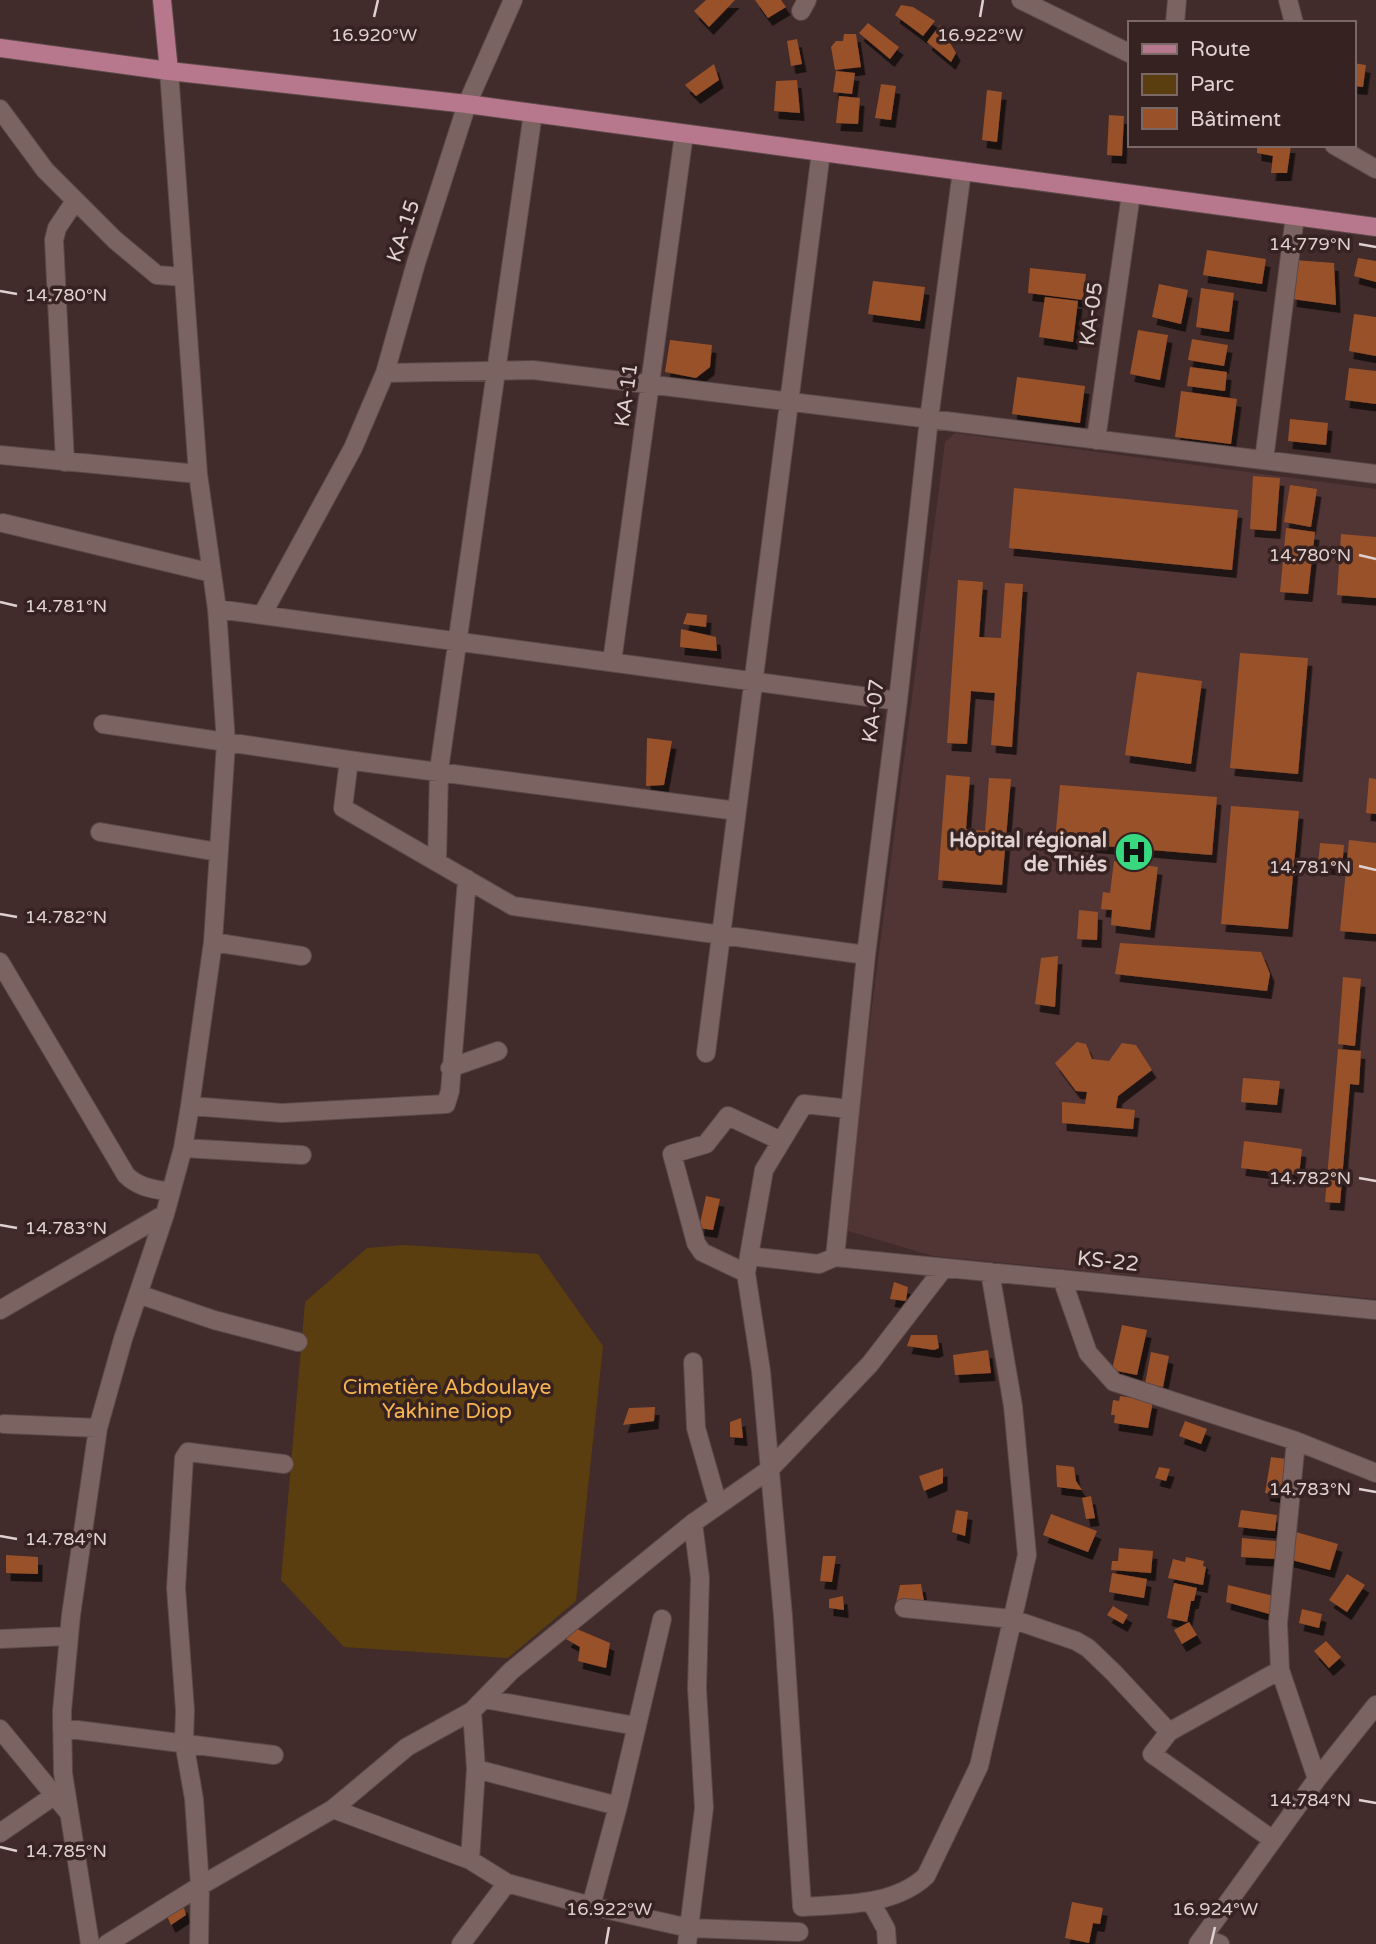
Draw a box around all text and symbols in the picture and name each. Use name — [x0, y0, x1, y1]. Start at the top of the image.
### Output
legend — [1128, 21, 1355, 147]
text: 16.920°W — [331, 24, 417, 46]
text: 16.922°W — [937, 24, 1023, 46]
text: Route — [1190, 37, 1250, 62]
text: Parc — [1190, 72, 1234, 97]
text: Bâtiment — [1190, 107, 1281, 132]
street label: KA-15 — [382, 197, 425, 265]
text: 14.779°N — [1269, 233, 1351, 255]
street label: KA-05 — [1075, 281, 1108, 347]
text: 14.780°N — [25, 284, 107, 306]
street label: KA-11 — [610, 362, 643, 428]
text: 14.780°N — [1269, 544, 1351, 566]
text: 14.781°N — [25, 595, 107, 617]
street label: KA-07 — [857, 678, 890, 744]
place label: Hôpital régional de Thiés — [949, 828, 1107, 877]
hospital icon: Hôpital régional de Thiés — [1113, 831, 1155, 873]
text: 14.781°N — [1269, 856, 1351, 878]
text: 14.782°N — [25, 906, 107, 928]
text: 14.782°N — [1269, 1167, 1351, 1189]
text: 14.783°N — [25, 1217, 107, 1239]
street label: KS-22 — [1076, 1246, 1140, 1277]
park label: Cimetière Abdoulaye Yakhine Diop — [343, 1375, 551, 1424]
text: 14.783°N — [1269, 1478, 1351, 1500]
text: 14.784°N — [25, 1528, 107, 1550]
text: 14.784°N — [1269, 1789, 1351, 1811]
text: 14.785°N — [25, 1840, 107, 1862]
text: 16.922°W — [566, 1898, 652, 1920]
text: 16.924°W — [1172, 1898, 1258, 1920]

